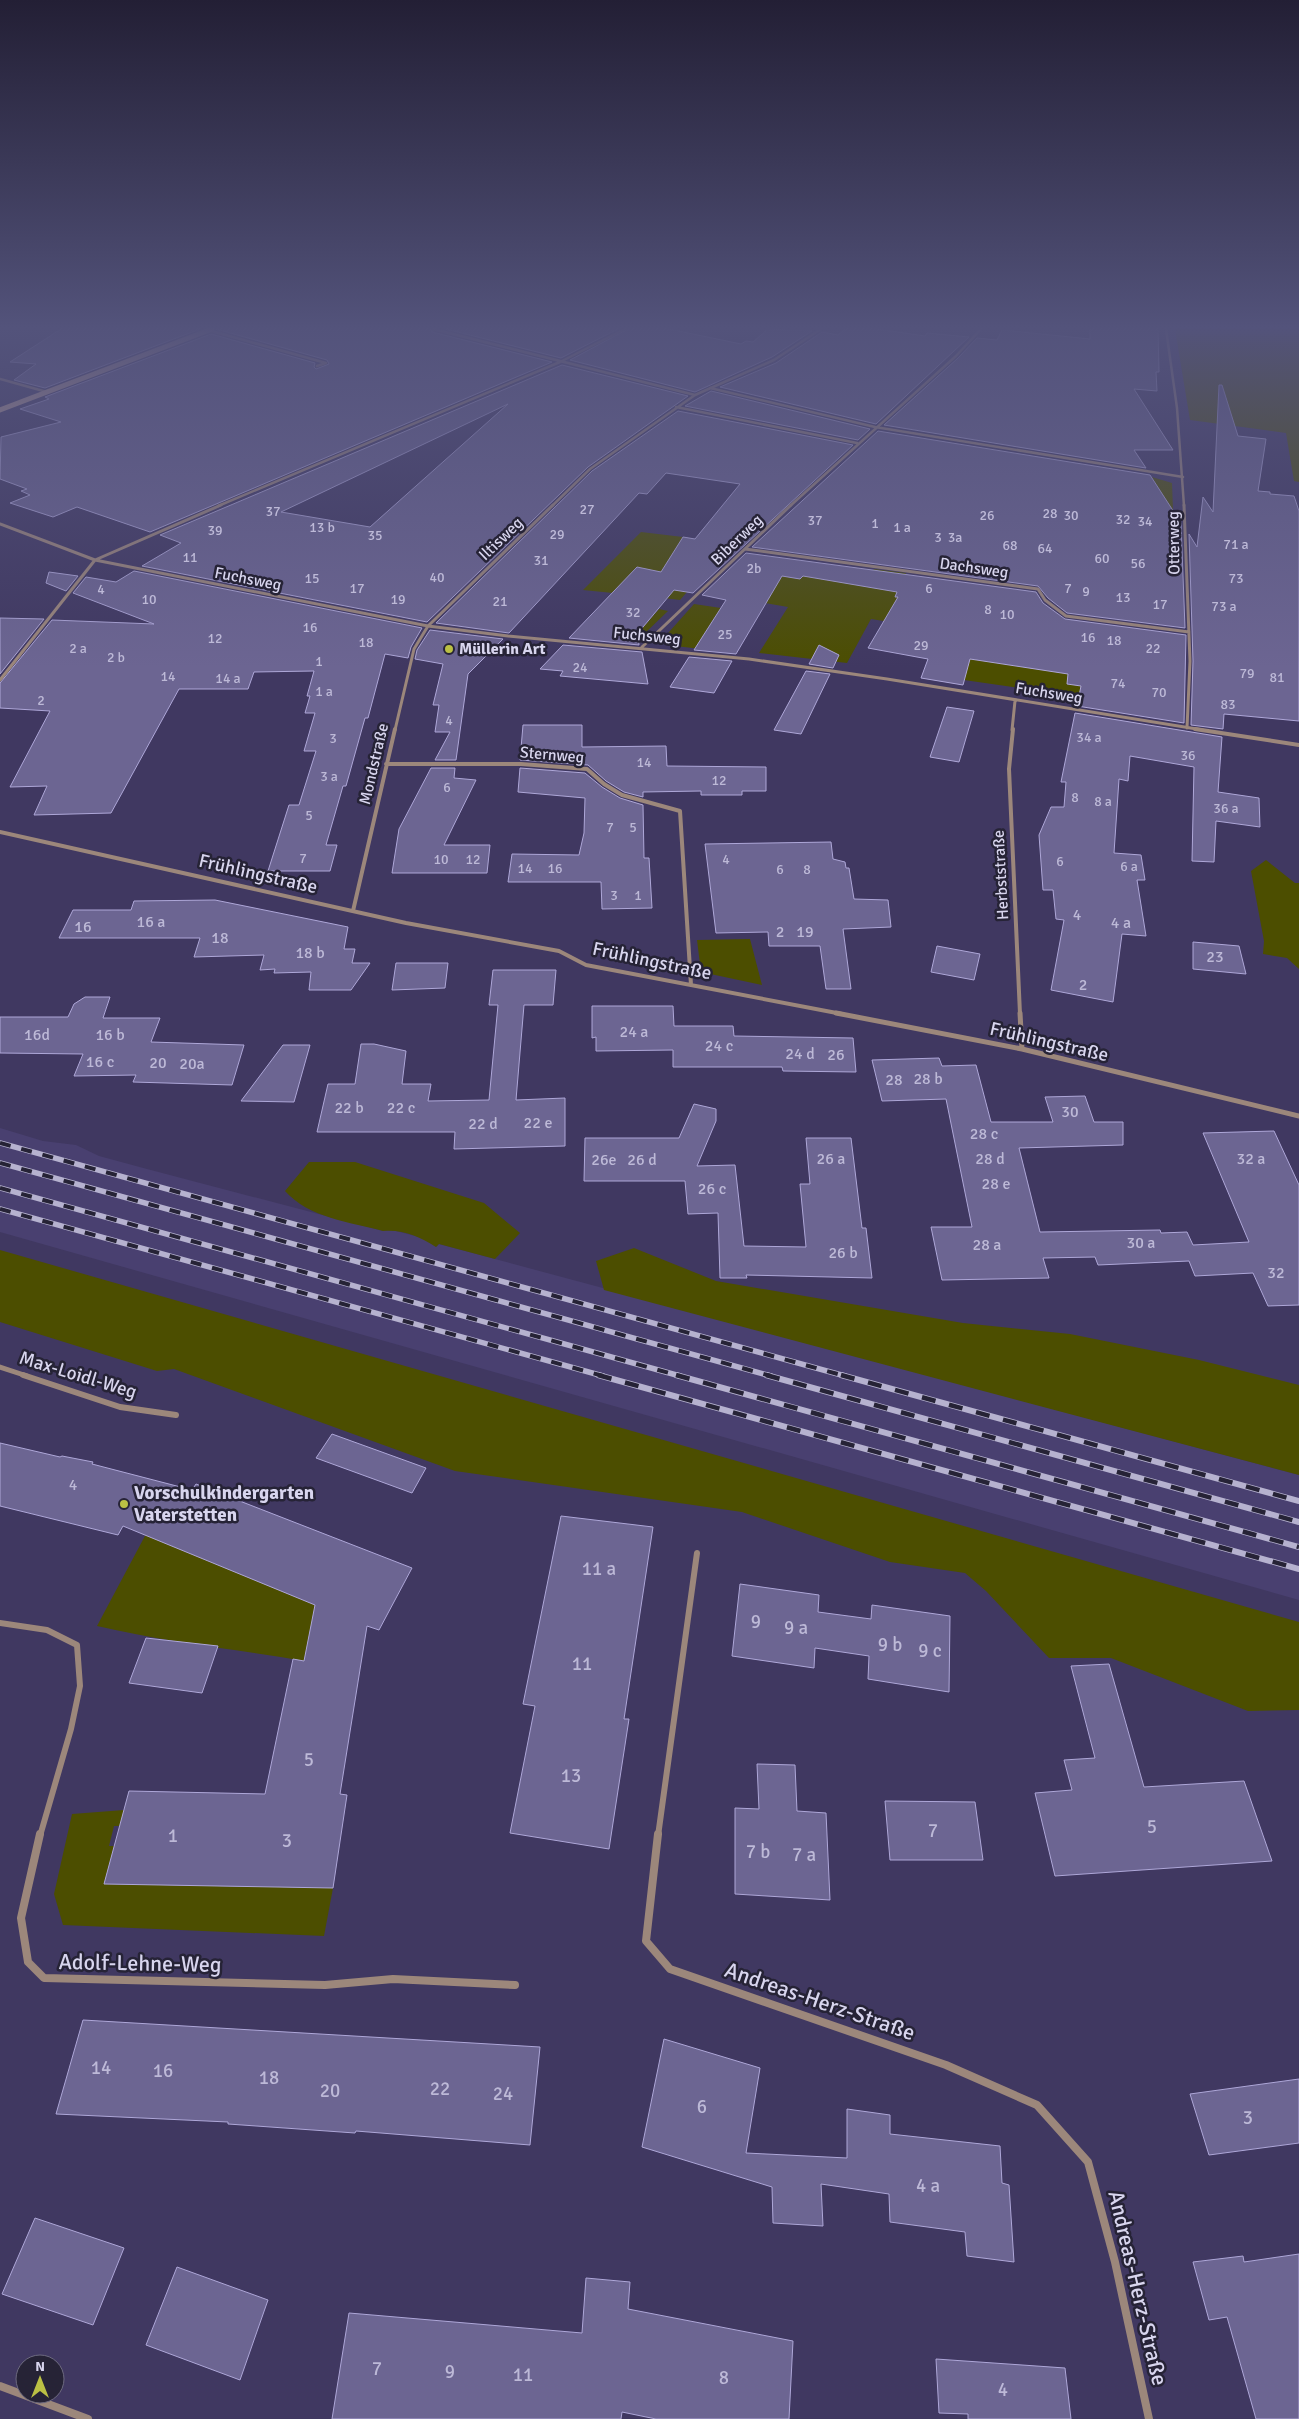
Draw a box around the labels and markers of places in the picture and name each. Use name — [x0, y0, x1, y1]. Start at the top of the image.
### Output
place label: Müllerin Art — [459, 639, 546, 659]
marker: Müllerin Art — [443, 643, 455, 655]
place label: Vorschulkindergarten Vaterstetten — [134, 1481, 314, 1527]
marker: Vorschulkindergarten Vaterstetten — [118, 1498, 130, 1510]

